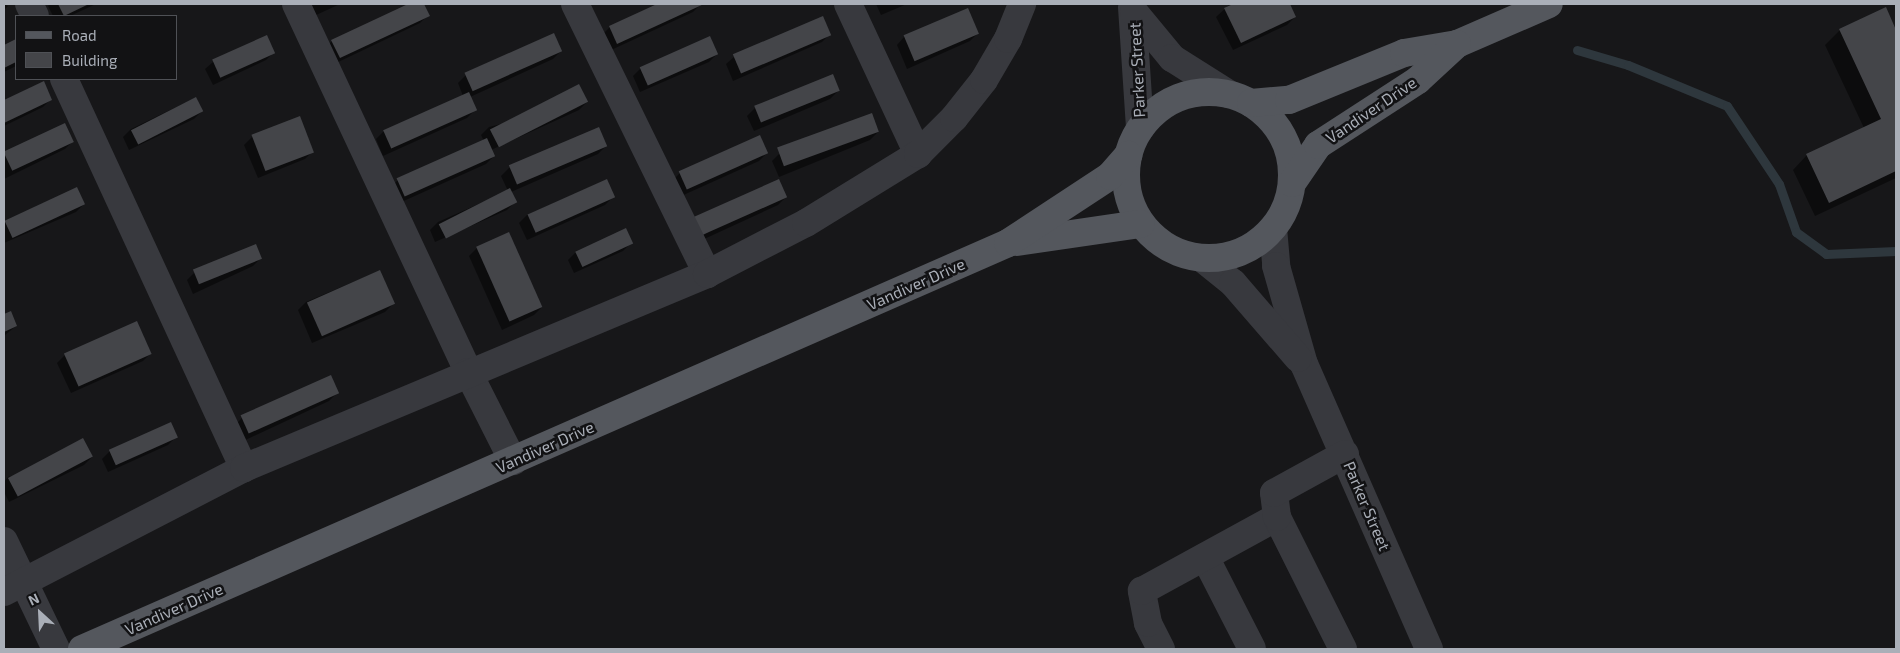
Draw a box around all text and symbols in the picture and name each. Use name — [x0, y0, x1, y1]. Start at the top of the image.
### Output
legend — [15, 15, 178, 80]
street label: Parker Street — [1125, 22, 1149, 118]
text: Road — [62, 26, 97, 44]
text: Building — [62, 51, 117, 69]
street label: Vandiver Drive — [1322, 73, 1420, 147]
street label: Vandiver Drive — [864, 254, 968, 314]
street label: Vandiver Drive — [493, 417, 597, 477]
street label: Parker Street — [1340, 458, 1394, 554]
street label: Vandiver Drive — [122, 579, 226, 639]
north arrow — [15, 588, 65, 638]
text: N — [25, 589, 42, 609]

